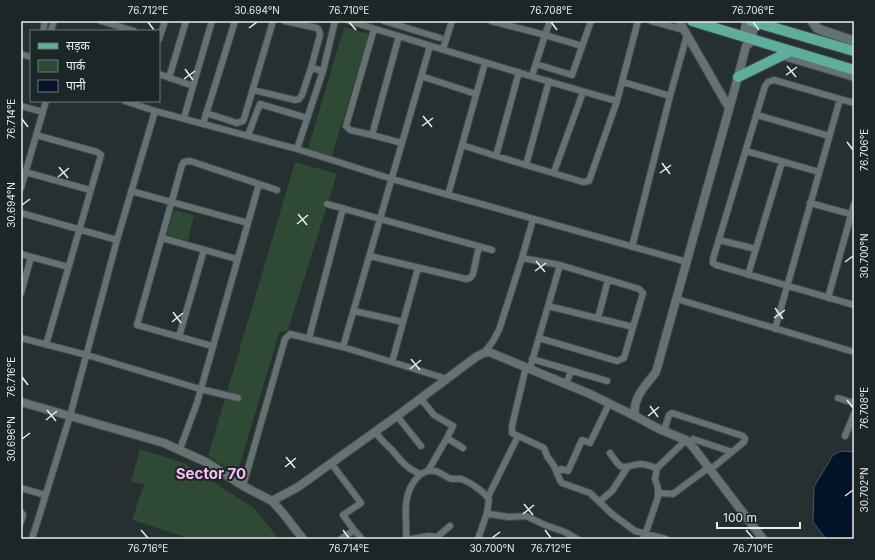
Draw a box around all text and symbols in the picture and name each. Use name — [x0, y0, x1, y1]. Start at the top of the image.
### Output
text: 76.712°E — [128, 4, 168, 16]
text: 30.694°N — [234, 4, 280, 16]
text: 76.710°E — [329, 4, 369, 16]
text: 76.708°E — [530, 4, 572, 16]
text: 76.706°E — [732, 4, 774, 16]
legend — [30, 30, 160, 102]
text: सड़क — [66, 38, 91, 53]
text: पार्क — [66, 58, 86, 73]
text: पानी — [66, 78, 87, 93]
text: 76.714°E — [5, 99, 17, 139]
text: 76.706°E — [858, 129, 870, 171]
text: 30.694°N — [5, 182, 17, 228]
text: 30.700°N — [858, 233, 870, 279]
text: 76.716°E — [5, 357, 17, 397]
text: 76.708°E — [858, 387, 870, 429]
text: 30.696°N — [5, 416, 17, 462]
district label: Sector 70 — [176, 464, 246, 483]
text: 30.702°N — [858, 468, 870, 512]
scale bar — [717, 504, 800, 530]
text: 100 m — [723, 510, 757, 525]
text: 76.716°E — [128, 542, 168, 554]
text: 76.714°E — [329, 542, 369, 554]
text: 30.700°N — [469, 542, 515, 554]
text: 76.712°E — [531, 542, 571, 554]
text: 76.710°E — [733, 542, 773, 554]

